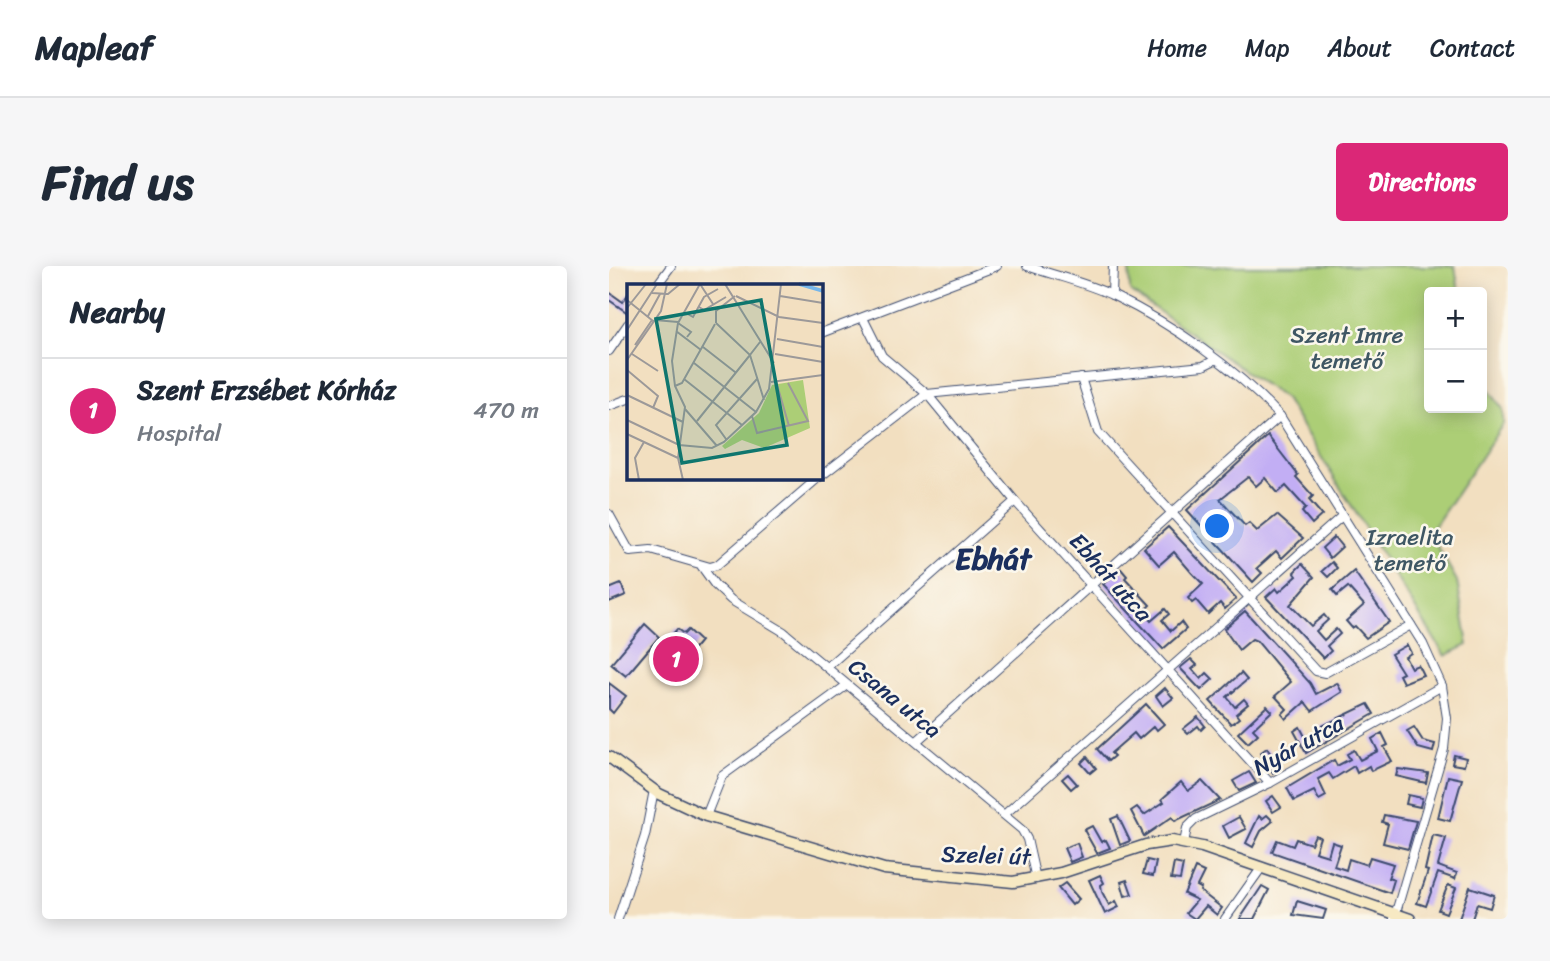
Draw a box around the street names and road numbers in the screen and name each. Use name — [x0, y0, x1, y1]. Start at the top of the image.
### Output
street label: Ebhát utca — [1059, 523, 1163, 632]
street label: Csana utca — [839, 648, 951, 749]
street label: Nyár utca — [1245, 703, 1352, 787]
street label: Szelei út — [941, 833, 1033, 878]

